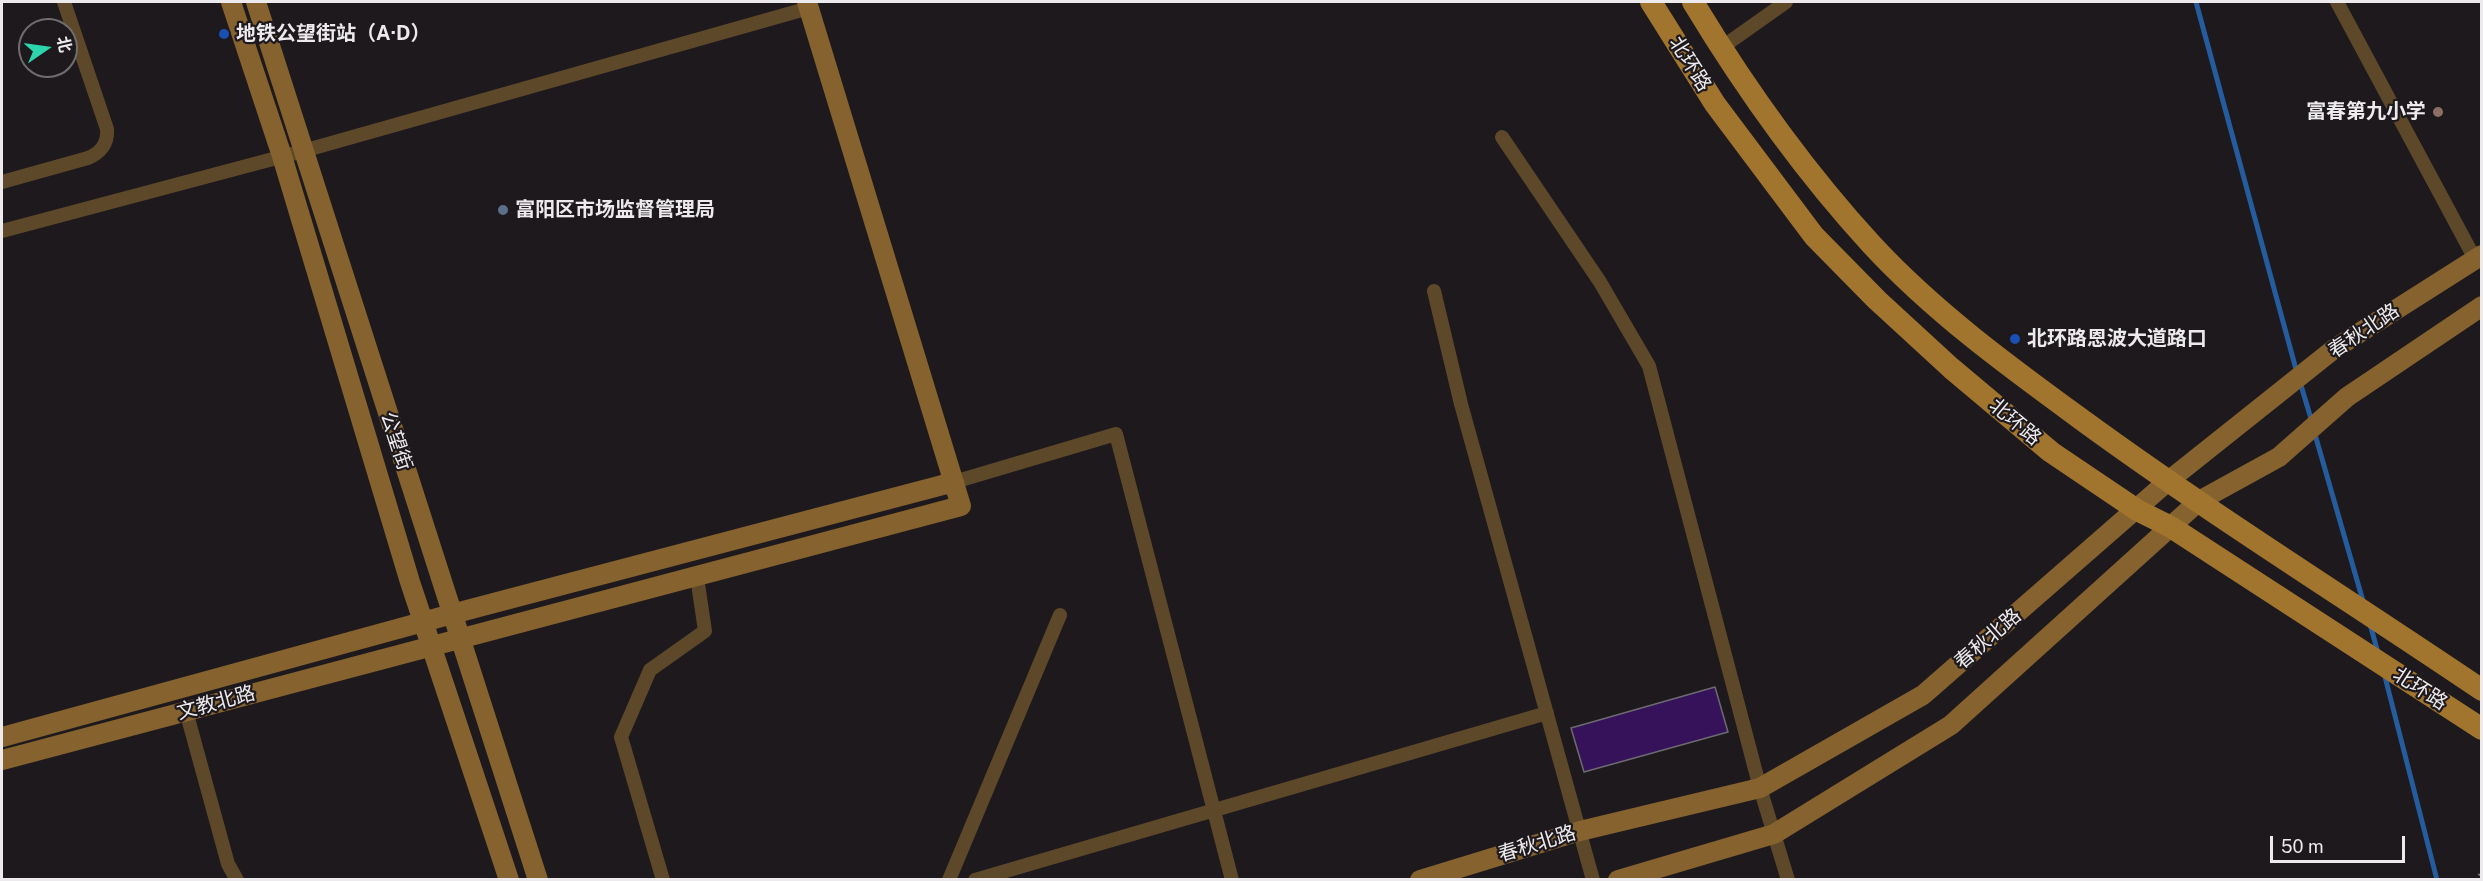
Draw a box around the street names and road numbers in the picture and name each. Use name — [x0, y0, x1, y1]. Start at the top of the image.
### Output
street label: 北环路 — [1664, 32, 1716, 96]
street label: 春秋北路 — [2324, 299, 2404, 363]
street label: 北环路 — [1984, 394, 2046, 450]
street label: 公望街 — [375, 409, 417, 473]
street label: 春秋北路 — [1950, 604, 2026, 674]
street label: 北环路 — [2388, 663, 2452, 715]
street label: 文教北路 — [174, 681, 258, 725]
street label: 春秋北路 — [1495, 821, 1579, 867]

